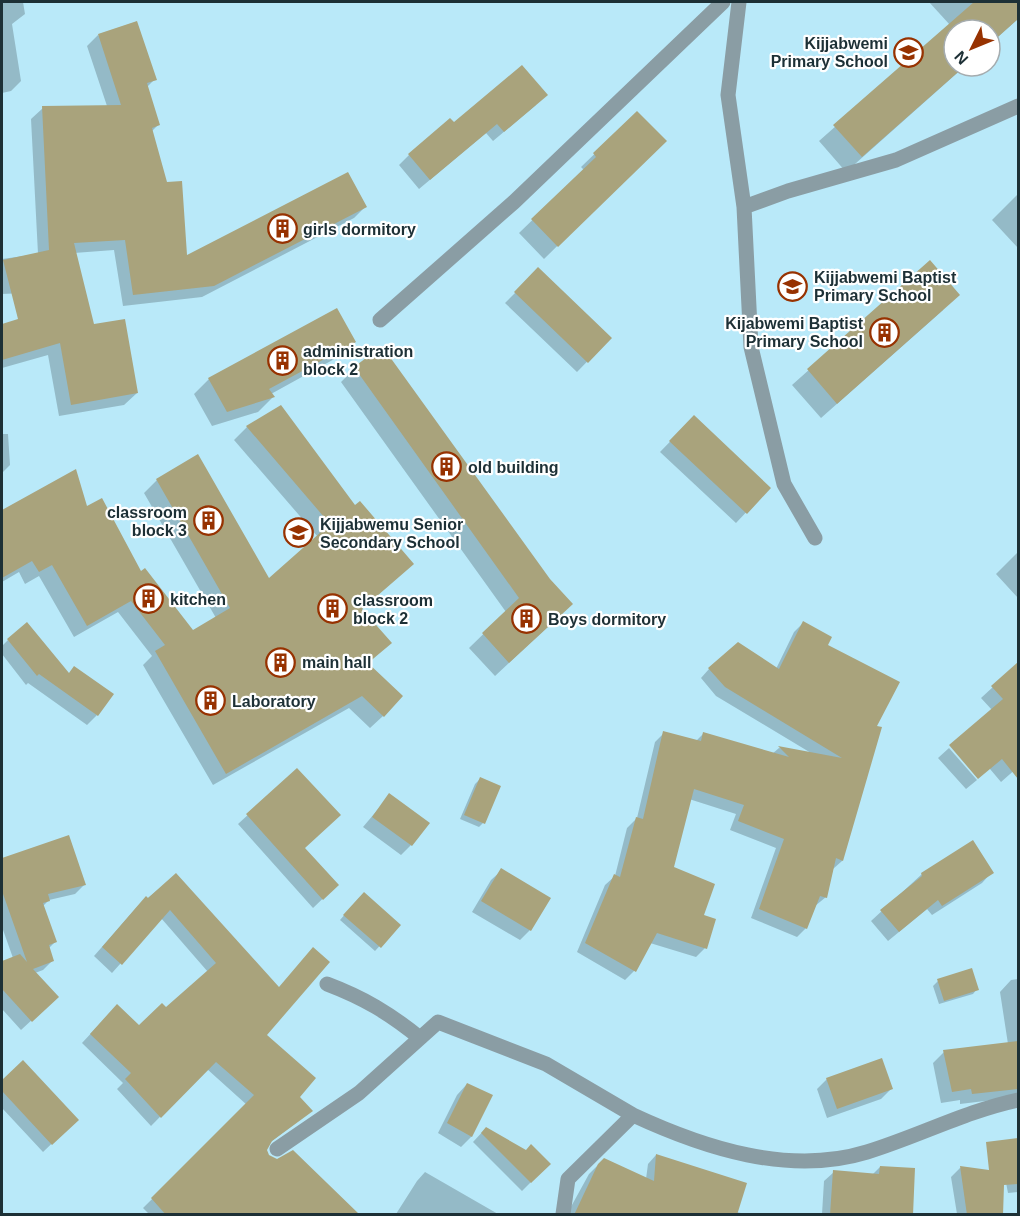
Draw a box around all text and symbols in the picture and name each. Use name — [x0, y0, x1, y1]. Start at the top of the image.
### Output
north arrow — [942, 18, 1002, 78]
place label: Kijjabwemi Primary School — [771, 35, 888, 70]
school or university icon: Kijjabwemi Primary School — [893, 36, 925, 68]
text: N — [951, 48, 972, 68]
building icon: girls dormitory — [266, 213, 298, 245]
place label: girls dormitory — [303, 221, 416, 238]
place label: Kijjabwemi Baptist Primary School — [814, 269, 957, 304]
school or university icon: Kijjabwemi Baptist Primary School — [777, 270, 809, 302]
place label: Kijabwemi Baptist Primary School — [725, 315, 864, 350]
building icon: Kijabwemi Baptist Primary School — [868, 316, 900, 348]
place label: administration block 2 — [303, 343, 413, 378]
building icon: administration block 2 — [266, 344, 298, 376]
building icon: old building — [431, 451, 463, 483]
place label: old building — [468, 459, 559, 476]
place label: classroom block 3 — [107, 504, 187, 539]
building icon: classroom block 3 — [192, 505, 224, 537]
place label: Kijjabwemu Senior Secondary School — [320, 516, 463, 551]
school or university icon: Kijjabwemu Senior Secondary School — [283, 517, 315, 549]
building icon: kitchen — [133, 583, 165, 615]
place label: kitchen — [170, 591, 226, 608]
place label: classroom block 2 — [353, 592, 433, 627]
building icon: classroom block 2 — [316, 593, 348, 625]
building icon: Boys dormitory — [511, 603, 543, 635]
place label: Boys dormitory — [548, 611, 666, 628]
building icon: main hall — [265, 646, 297, 678]
place label: main hall — [302, 654, 371, 671]
building icon: Laboratory — [195, 685, 227, 717]
place label: Laboratory — [232, 693, 316, 710]

